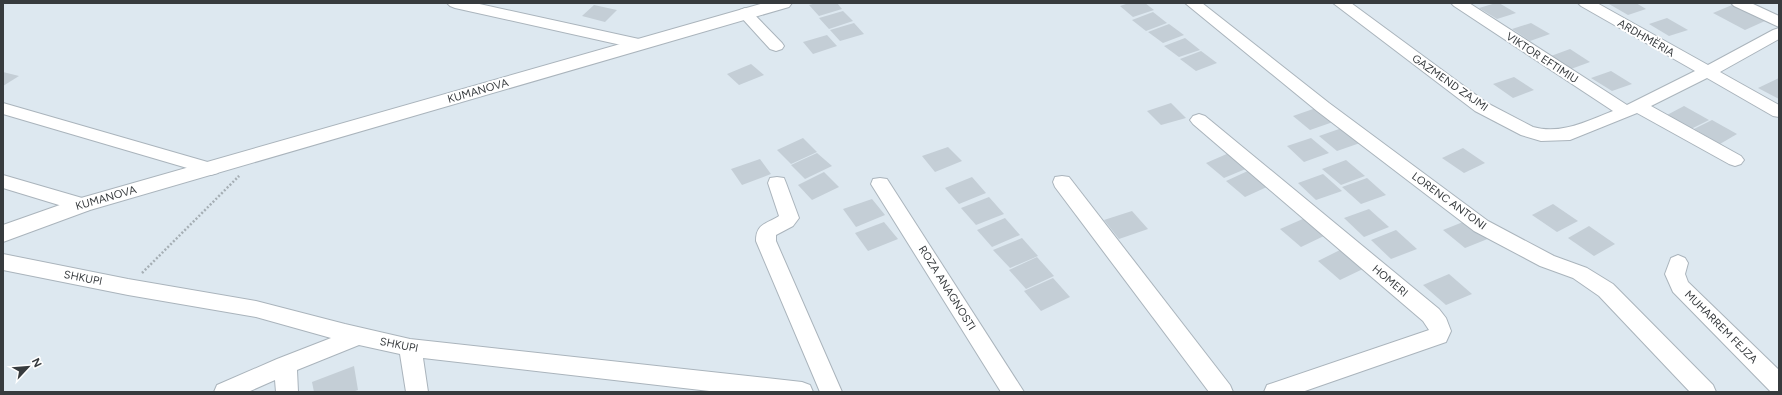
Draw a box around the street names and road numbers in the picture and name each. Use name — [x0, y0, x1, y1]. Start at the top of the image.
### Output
street label: ARDHMËRIA — [1615, 17, 1677, 60]
street label: VIKTOR EFTIMIU — [1504, 30, 1580, 86]
street label: GAZMEND ZAJMI — [1409, 52, 1491, 114]
street label: KUMANOVA — [446, 76, 510, 106]
street label: LORENC ANTONI — [1409, 170, 1489, 232]
street label: KUMANOVA — [74, 183, 138, 213]
street label: ROZA ANAGNOSTI — [916, 243, 978, 333]
street label: HOMERI — [1370, 262, 1410, 300]
street label: SHKUPI — [63, 268, 103, 288]
street label: MUHARREM FEJZA — [1682, 288, 1761, 367]
street label: SHKUPI — [379, 335, 419, 355]

